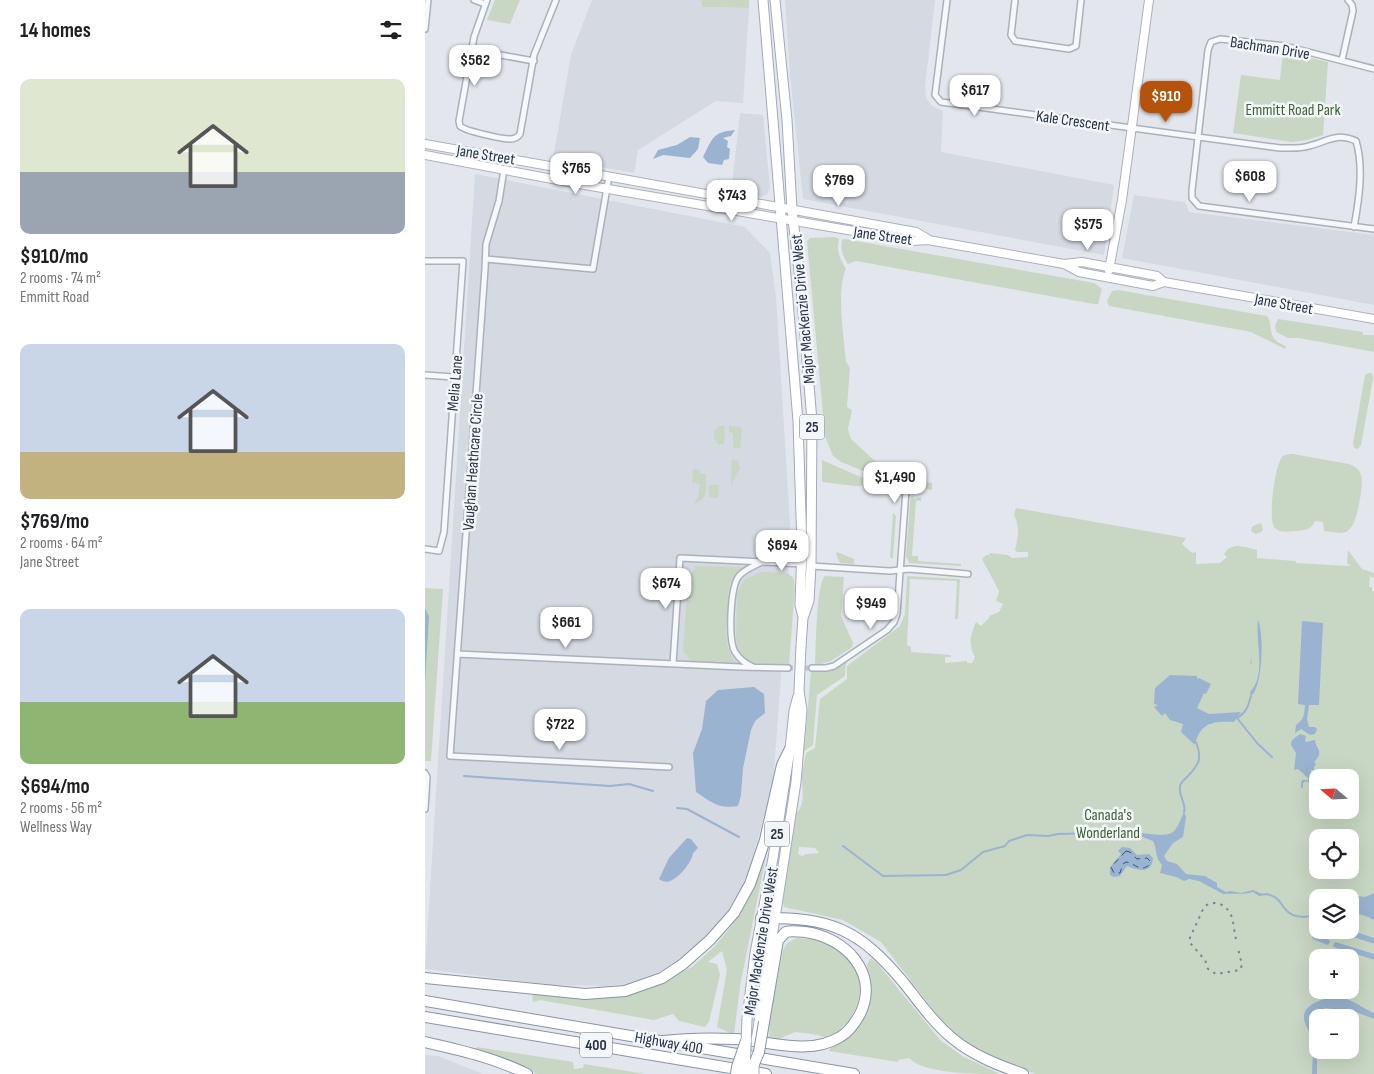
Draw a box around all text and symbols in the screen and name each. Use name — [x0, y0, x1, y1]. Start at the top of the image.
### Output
icon: filters — [377, 16, 405, 44]
text: 14 homes — [20, 18, 91, 43]
street label: Bachman Drive — [1229, 33, 1311, 64]
pin: $562 — [445, 44, 505, 87]
text: $562 — [460, 51, 490, 70]
pin: $617 — [945, 74, 1005, 117]
pin: $910 — [1136, 80, 1196, 123]
text: $617 — [961, 81, 989, 100]
text: $910 — [1151, 87, 1181, 106]
park label: Emmitt Road Park — [1245, 101, 1341, 120]
street label: Kale Crescent — [1035, 107, 1111, 136]
icon: home — [168, 111, 258, 201]
street label: Jane Street — [454, 141, 517, 169]
pin: $765 — [546, 152, 606, 195]
text: $765 — [561, 159, 591, 178]
pin: $608 — [1220, 160, 1280, 203]
pin: $769 — [809, 164, 869, 207]
text: $608 — [1235, 167, 1265, 186]
text: $769 — [824, 171, 854, 190]
pin: $743 — [702, 180, 762, 222]
text: $743 — [718, 186, 746, 205]
pin: $575 — [1058, 208, 1118, 251]
text: $575 — [1073, 215, 1103, 234]
street label: Jane Street — [851, 223, 913, 250]
street label: Major MacKenzie Drive West — [787, 233, 819, 384]
text: $910/mo — [20, 244, 88, 269]
text: 2 rooms · 74 m² — [20, 269, 101, 288]
text: Emmitt Road — [20, 288, 89, 307]
street label: Jane Street — [1252, 290, 1315, 319]
street label: Melia Lane — [444, 354, 467, 412]
icon: home — [168, 376, 258, 466]
street label: Vaughan Heathcare Circle — [459, 393, 488, 531]
road number: 25 — [799, 414, 825, 440]
pin: $1,490 — [854, 462, 936, 504]
text: $1,490 — [874, 468, 916, 487]
text: $769/mo — [20, 509, 89, 534]
pin: $694 — [752, 530, 812, 572]
text: 2 rooms · 64 m² — [20, 534, 103, 553]
text: $694 — [767, 536, 797, 555]
text: Jane Street — [20, 553, 79, 572]
pin: $674 — [636, 568, 696, 610]
text: $674 — [651, 574, 681, 593]
pin: $949 — [841, 588, 901, 630]
text: $949 — [856, 594, 886, 613]
pin: $661 — [536, 606, 596, 649]
text: $661 — [551, 613, 581, 632]
icon: home — [168, 641, 258, 731]
pin: $722 — [530, 708, 590, 751]
text: $722 — [545, 715, 575, 734]
north arrow — [1309, 769, 1359, 819]
map controls — [1309, 769, 1359, 1059]
text: $694/mo — [20, 774, 90, 799]
text: 2 rooms · 56 m² — [20, 799, 102, 818]
park label: Canada's Wonderland — [1076, 806, 1140, 843]
text: Wellness Way — [20, 818, 92, 837]
road number: 25 — [765, 822, 789, 846]
button: locate — [1309, 829, 1359, 879]
street label: Major MacKenzie Drive West — [740, 866, 783, 1017]
button: layers — [1309, 889, 1359, 939]
button: + — [1309, 949, 1359, 999]
button: − — [1309, 1009, 1359, 1059]
street label: Highway 400 — [633, 1028, 704, 1059]
road number: 400 — [580, 1032, 612, 1058]

